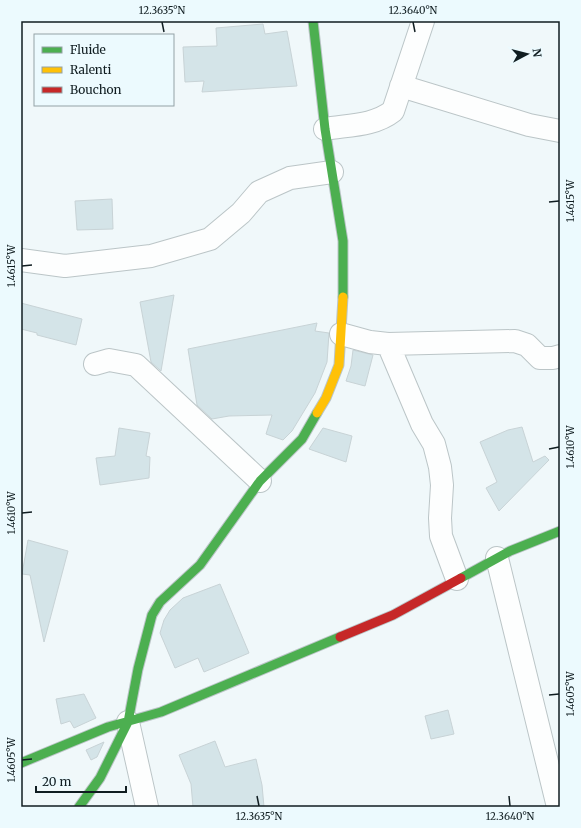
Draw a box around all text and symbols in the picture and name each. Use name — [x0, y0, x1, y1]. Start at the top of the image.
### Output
text: 12.3635°N — [139, 4, 185, 17]
text: 12.3640°N — [389, 4, 438, 17]
legend — [34, 34, 174, 106]
north arrow — [507, 34, 547, 74]
text: Fluide — [70, 42, 106, 57]
text: N — [529, 48, 544, 58]
text: Ralenti — [70, 62, 111, 77]
text: Bouchon — [70, 82, 122, 97]
text: 1.4615°W — [564, 179, 577, 222]
text: 1.4615°W — [5, 244, 18, 287]
text: 1.4610°W — [564, 424, 577, 469]
text: 1.4610°W — [5, 490, 18, 535]
text: 1.4605°W — [564, 670, 577, 717]
text: 1.4605°W — [5, 736, 18, 783]
scale bar — [36, 768, 126, 794]
text: 20 m — [42, 774, 71, 789]
text: 12.3635°N — [236, 810, 282, 823]
text: 12.3640°N — [486, 810, 535, 823]

